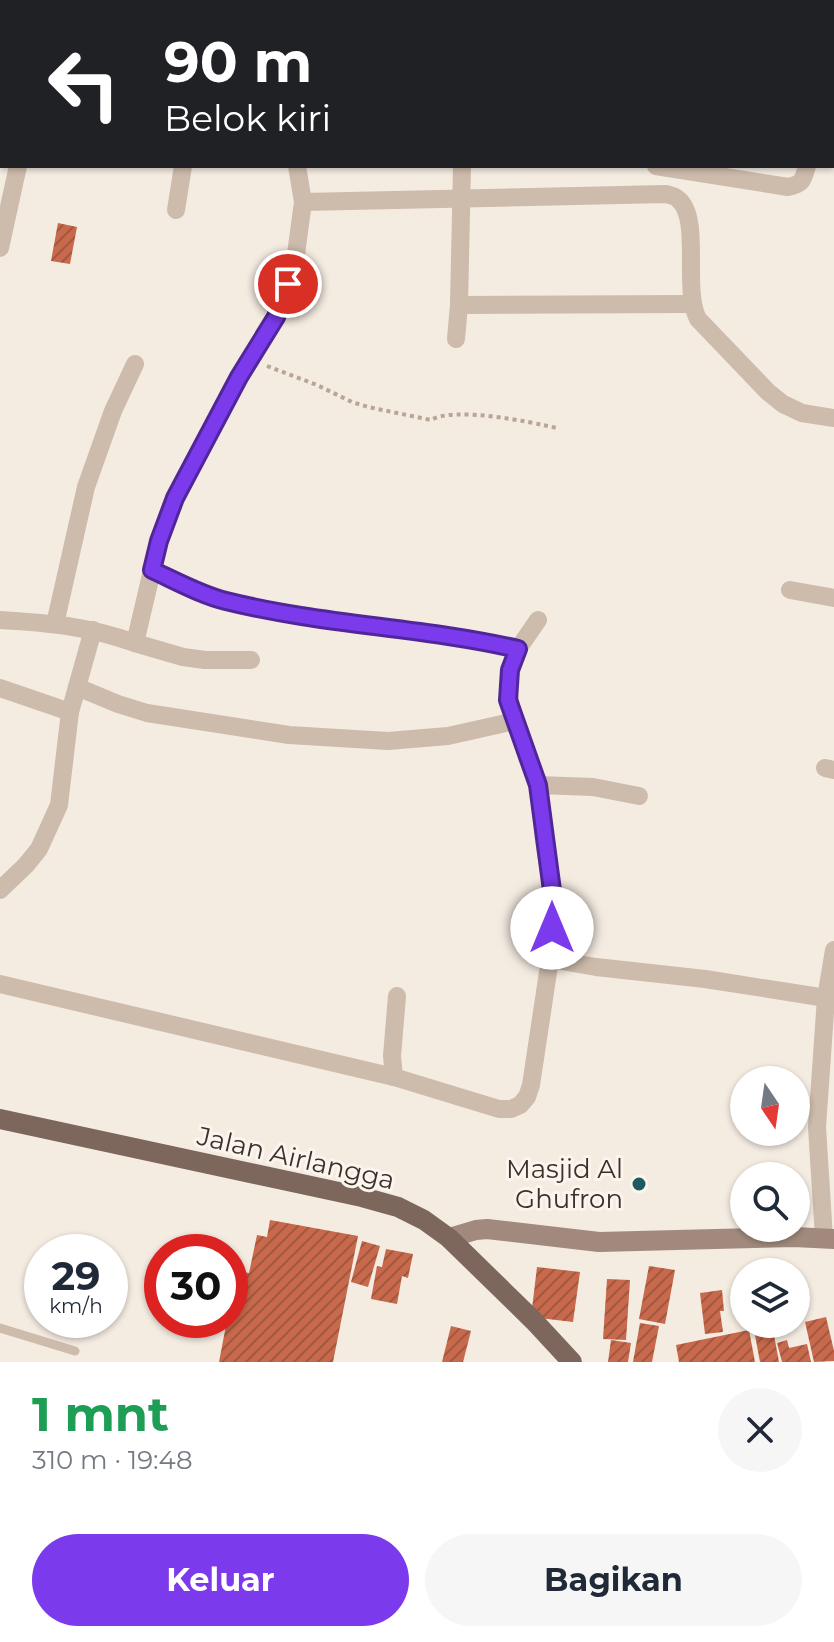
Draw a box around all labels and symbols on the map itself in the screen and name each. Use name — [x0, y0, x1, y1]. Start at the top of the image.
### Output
pin — [254, 250, 322, 318]
position arrow — [510, 886, 594, 970]
north arrow — [730, 1066, 810, 1146]
street label: Jalan Airlangga — [193, 1119, 398, 1196]
place label: Masjid Al Ghufron — [506, 1153, 623, 1215]
marker: Masjid Al Ghufron — [630, 1175, 648, 1193]
speed limit sign: 30 — [144, 1234, 248, 1338]

